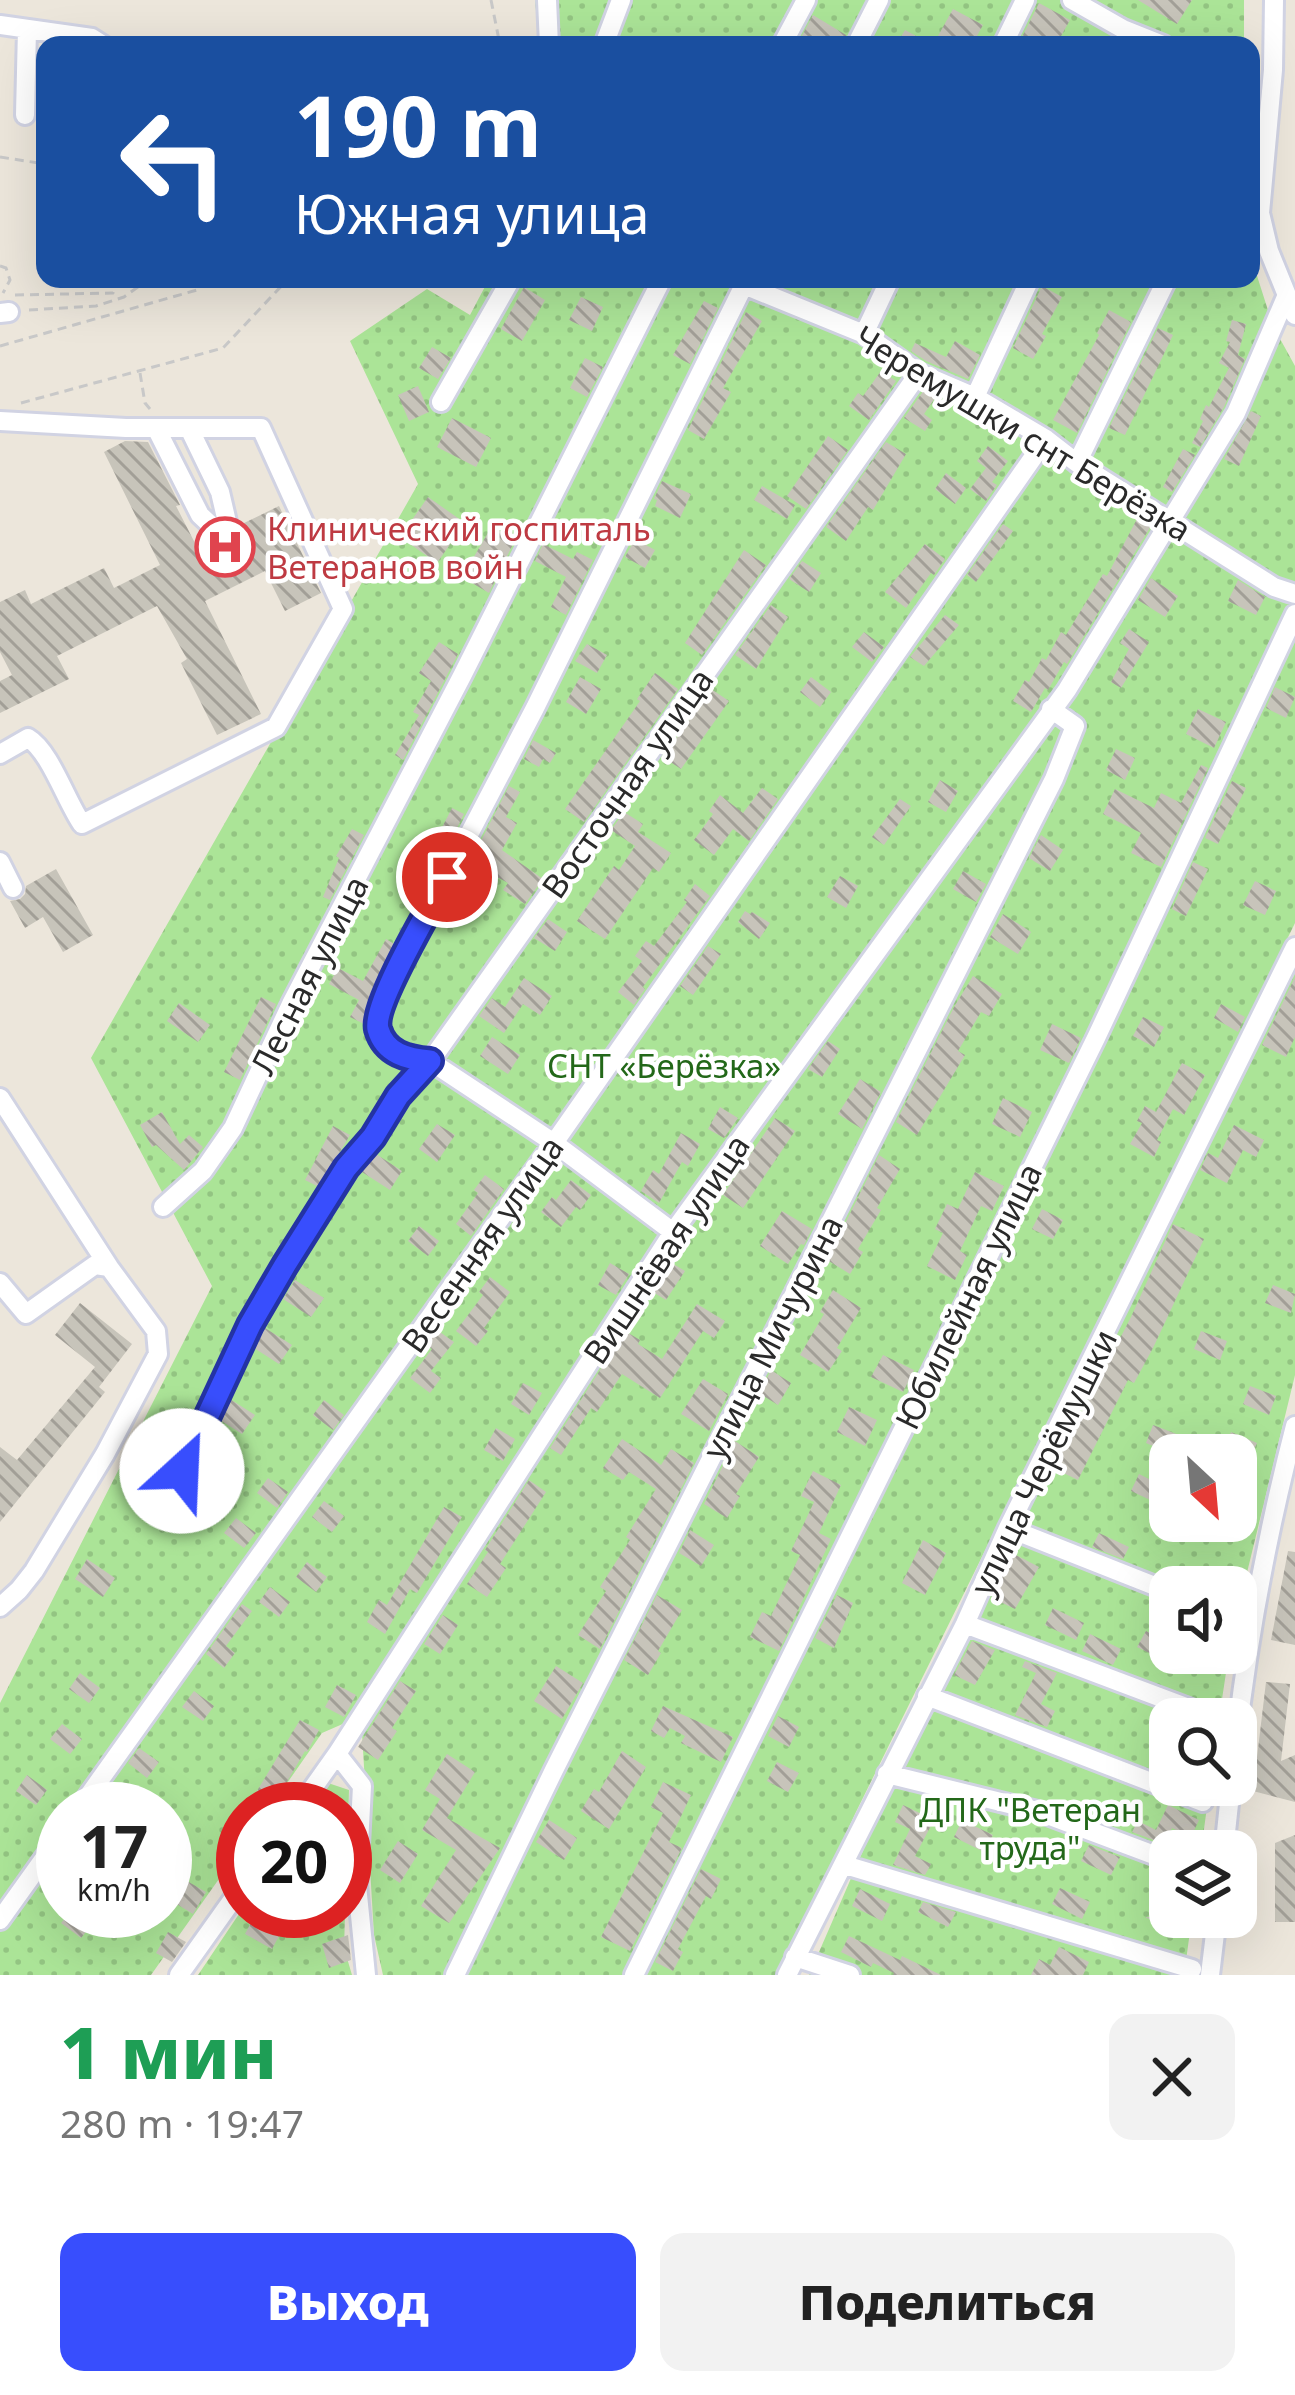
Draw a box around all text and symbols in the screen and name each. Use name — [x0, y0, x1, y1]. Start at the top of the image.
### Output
text: 190 m — [294, 67, 542, 182]
icon: left — [96, 84, 252, 240]
text: Южная улица — [294, 176, 650, 250]
street label: Черемушки снт Берёзка — [846, 314, 1200, 552]
place label: Клинический госпиталь Ветеранов войн — [267, 506, 651, 589]
hospital icon: Клинический госпиталь Ветеранов войн — [194, 516, 256, 578]
street label: Восточная улица — [531, 659, 723, 907]
pin — [396, 826, 498, 928]
icon: arrive — [414, 844, 480, 910]
street label: Лесная улица — [240, 868, 378, 1082]
park label: СНТ «Берёзка» — [547, 1043, 781, 1088]
street label: Вишнёвая улица — [572, 1125, 760, 1373]
street label: Весенняя улица — [391, 1127, 573, 1361]
street label: Юбилейная улица — [884, 1155, 1052, 1437]
street label: улица Мичурина — [691, 1207, 853, 1467]
street label: улица Черёмушки — [959, 1322, 1127, 1602]
position arrow — [119, 1408, 245, 1534]
north arrow — [1149, 1434, 1257, 1542]
map controls — [1149, 1434, 1257, 1938]
button: sound — [1149, 1566, 1257, 1674]
button: search — [1149, 1698, 1257, 1806]
speed limit sign: 20 — [216, 1782, 372, 1938]
park label: ДПК "Ветеран труда" — [919, 1787, 1141, 1870]
text: 17 — [80, 1804, 148, 1886]
button: layers — [1149, 1830, 1257, 1938]
text: km/h — [77, 1869, 151, 1910]
text: 1 мин — [60, 2002, 277, 2100]
button: close — [1109, 2014, 1235, 2140]
text: 280 m · 19:47 — [60, 2096, 304, 2149]
button: Выход — [60, 2233, 636, 2371]
button: Поделиться — [660, 2233, 1235, 2371]

